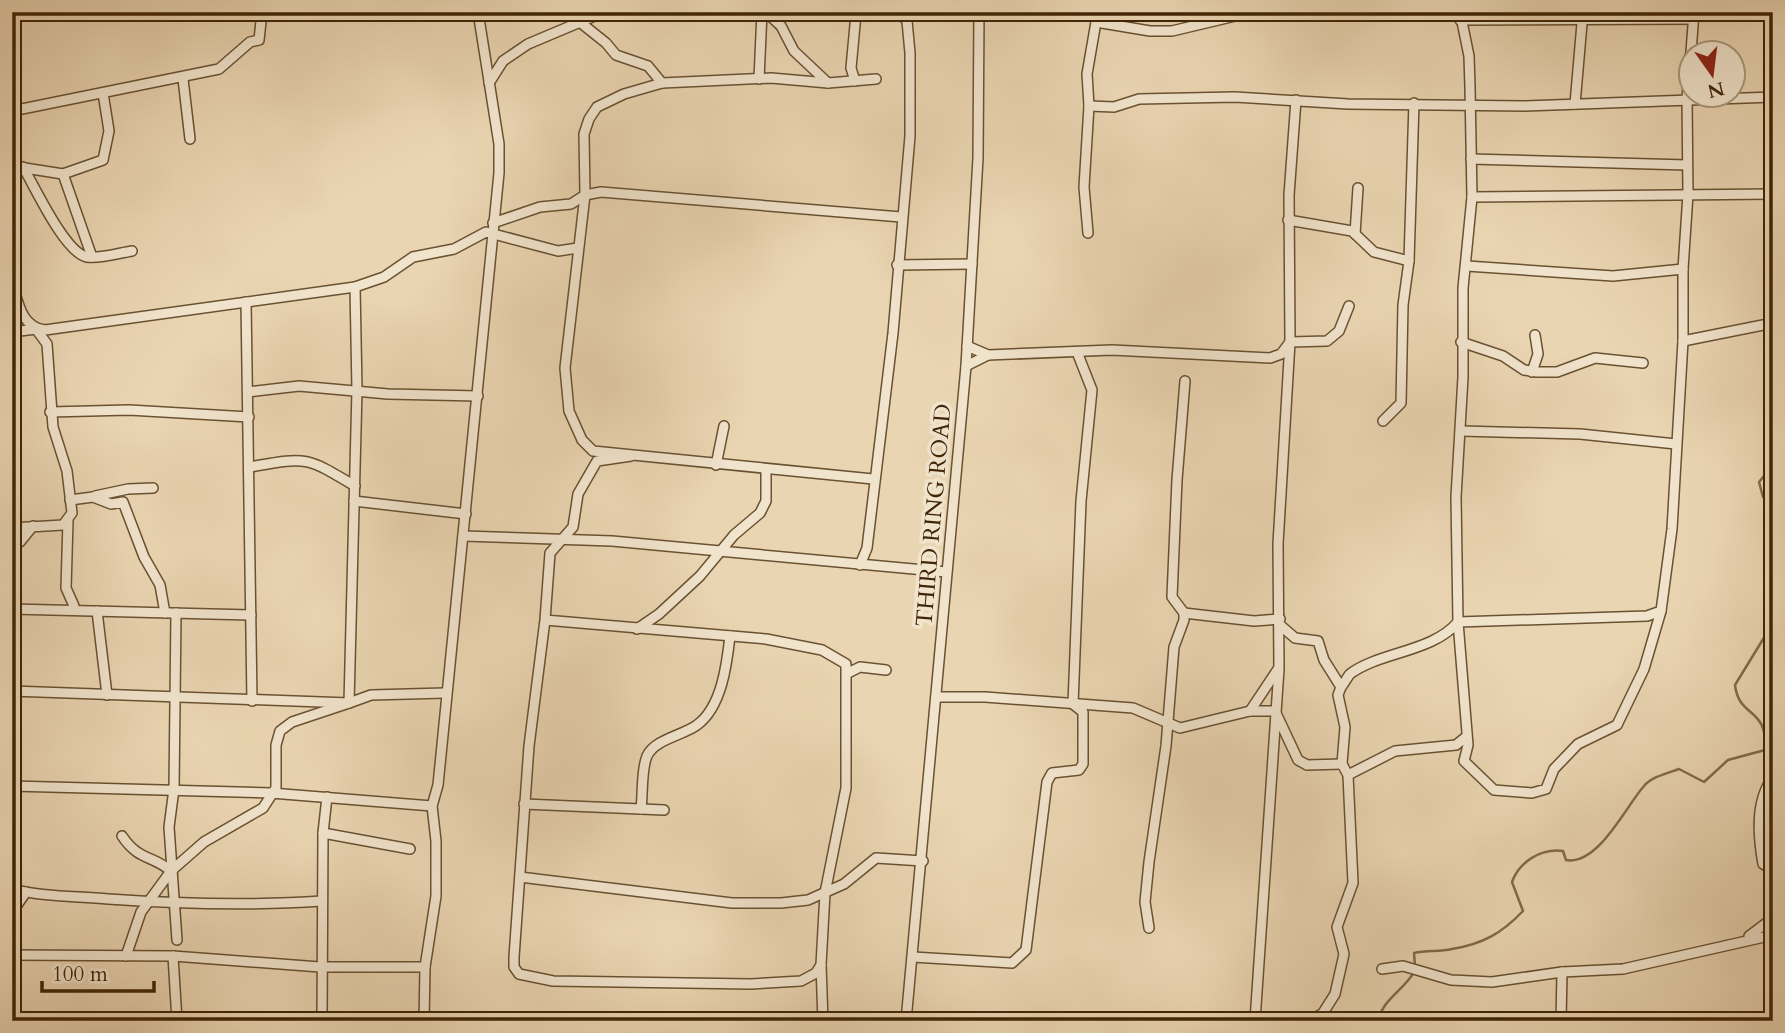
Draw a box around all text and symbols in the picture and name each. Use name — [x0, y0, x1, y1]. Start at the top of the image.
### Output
north arrow — [1676, 38, 1746, 108]
text: N — [1704, 75, 1727, 104]
street label: THIRD RING ROAD — [908, 402, 959, 628]
scale bar — [42, 949, 154, 993]
text: 100 m — [52, 960, 108, 989]

